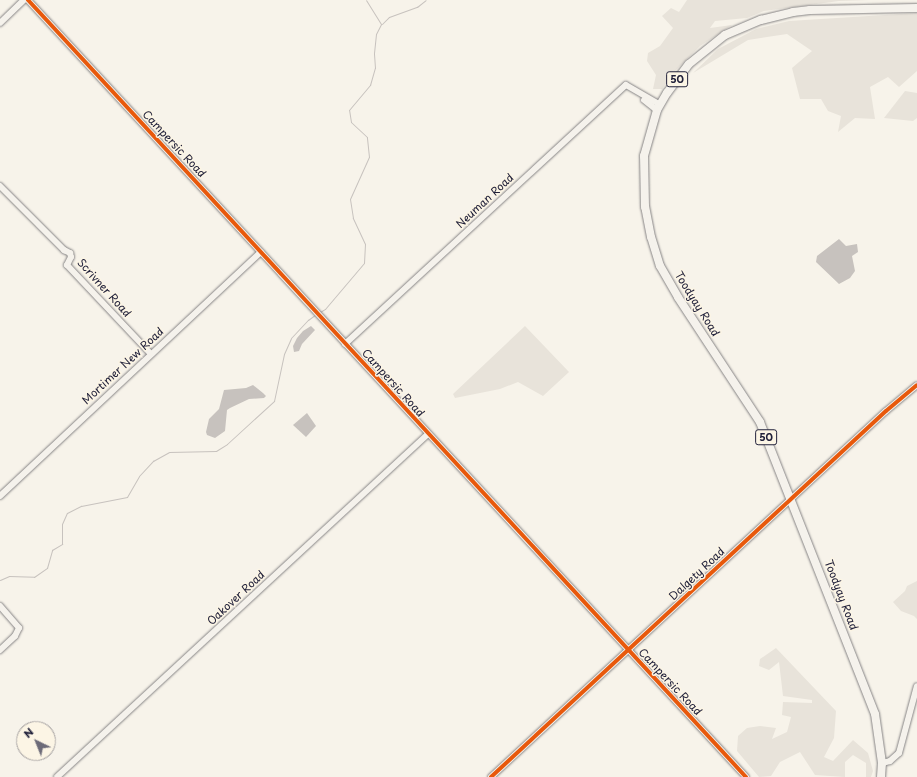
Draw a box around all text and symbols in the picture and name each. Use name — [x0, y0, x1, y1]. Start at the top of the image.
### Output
road number: 50 — [666, 71, 688, 87]
street label: Campersic Road — [140, 108, 208, 180]
street label: Neuman Road — [453, 171, 517, 231]
street label: Scrivner Road — [74, 256, 134, 320]
street label: Toodyay Road — [672, 269, 722, 339]
street label: Mortimer New Road — [80, 325, 166, 407]
street label: Campersic Road — [359, 347, 427, 419]
road number: 50 — [755, 429, 777, 445]
street label: Dalgety Road — [666, 545, 728, 603]
street label: Toodyay Road — [821, 558, 861, 632]
street label: Oakover Road — [205, 568, 267, 628]
street label: Campersic Road — [636, 646, 704, 718]
north arrow — [16, 721, 56, 761]
text: N — [19, 723, 37, 742]

